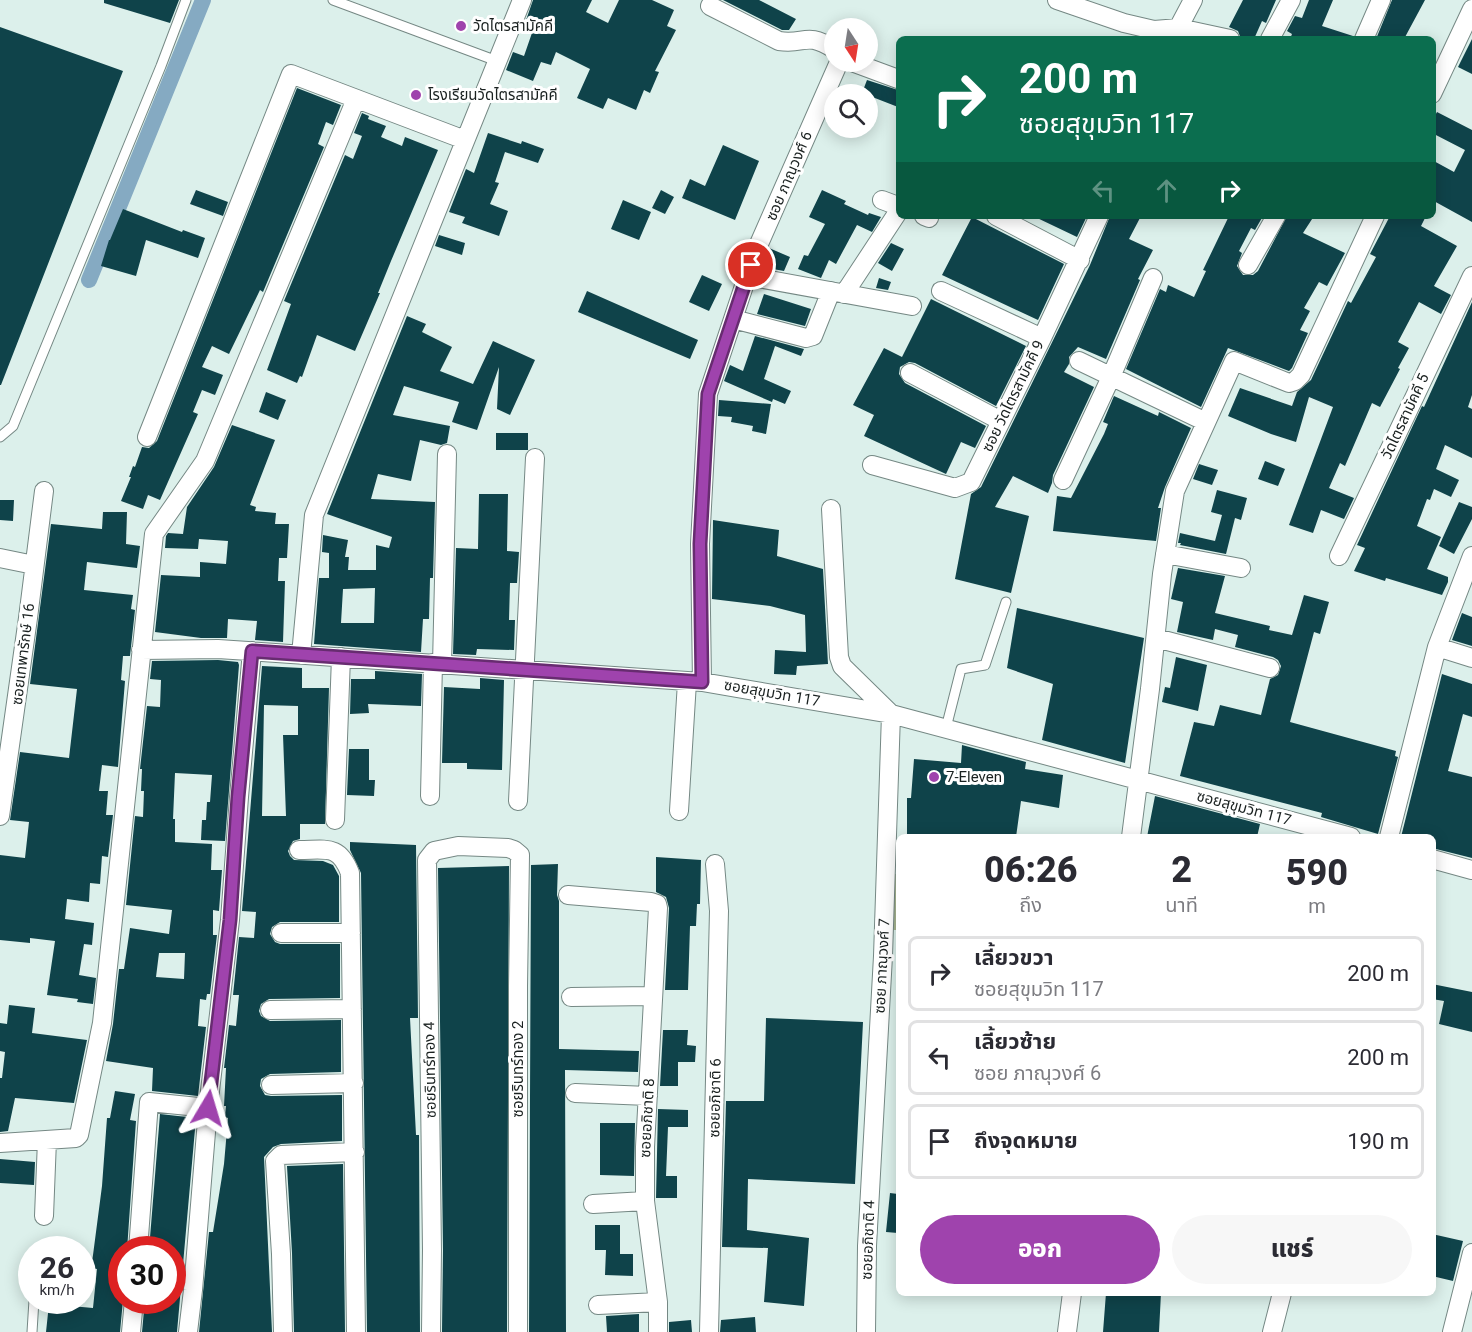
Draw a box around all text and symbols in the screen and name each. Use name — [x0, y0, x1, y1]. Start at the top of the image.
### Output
place label: วัดไตรสามัคคี — [473, 17, 553, 35]
north arrow — [824, 18, 878, 72]
map controls — [824, 18, 878, 138]
marker: วัดไตรสามัคคี — [454, 19, 468, 33]
text: 200 m — [1019, 54, 1138, 103]
icon: right — [920, 60, 998, 138]
button: search — [824, 84, 878, 138]
place label: โรงเรียนวัดไตรสามัคคี — [428, 86, 558, 104]
marker: โรงเรียนวัดไตรสามัคคี — [409, 88, 423, 102]
text: ซอยสุขุมวิท 117 — [1019, 108, 1194, 140]
street label: ซอย ภาณุวงศ์ 6 — [762, 129, 816, 223]
icon: left — [1087, 174, 1120, 207]
icon: ahead — [1150, 174, 1183, 207]
icon: right — [1213, 174, 1246, 207]
pin — [725, 239, 776, 290]
icon: arrive — [734, 248, 767, 281]
street label: ซอย วัดไตรสามัคคี 9 — [978, 337, 1048, 455]
street label: วัดไตรสามัคคี 5 — [1377, 370, 1433, 462]
street label: ซอยเทพารักษ์ 16 — [8, 602, 38, 706]
street label: ซอยสุขุมวิท 117 — [722, 676, 822, 710]
place label: 7-Eleven — [946, 768, 1002, 786]
marker: 7-Eleven — [927, 770, 941, 784]
street label: ซอยสุขุมวิท 117 — [1195, 787, 1293, 829]
text: 06:26 — [984, 849, 1077, 891]
text: 2 — [1171, 849, 1192, 891]
text: 590 — [1286, 852, 1348, 894]
text: ถึง — [1019, 893, 1042, 917]
text: นาที — [1165, 893, 1198, 917]
text: m — [1308, 894, 1326, 918]
street label: ซอย ภาณุวงศ์ 7 — [871, 918, 893, 1014]
text: เลี้ยวขวา — [974, 945, 1054, 970]
icon: right — [923, 957, 956, 990]
text: 200 m — [1347, 961, 1409, 986]
text: ซอยสุขุมวิท 117 — [974, 977, 1104, 1001]
street label: ซอยรินทร์ทอง 4 — [420, 1021, 440, 1119]
street label: ซอยรินทร์ทอง 2 — [509, 1021, 527, 1117]
text: เลี้ยวซ้าย — [974, 1029, 1056, 1054]
icon: left — [923, 1041, 956, 1074]
text: 200 m — [1347, 1045, 1409, 1070]
street label: ซอยอภิชาติ 6 — [705, 1058, 725, 1138]
text: ซอย ภาณุวงศ์ 6 — [974, 1061, 1101, 1085]
position arrow — [176, 1076, 240, 1140]
street label: ซอยอภิชาติ 8 — [636, 1078, 658, 1158]
icon: arrive — [923, 1125, 956, 1158]
text: ถึงจุดหมาย — [974, 1128, 1078, 1153]
text: 190 m — [1347, 1129, 1409, 1154]
street label: ซอยอภิชาติ 4 — [858, 1199, 878, 1280]
button: ออก — [920, 1215, 1160, 1284]
button: แชร์ — [1172, 1215, 1412, 1284]
speed limit sign: 30 — [108, 1236, 186, 1314]
text: 26 — [40, 1250, 74, 1285]
text: km/h — [39, 1281, 75, 1299]

